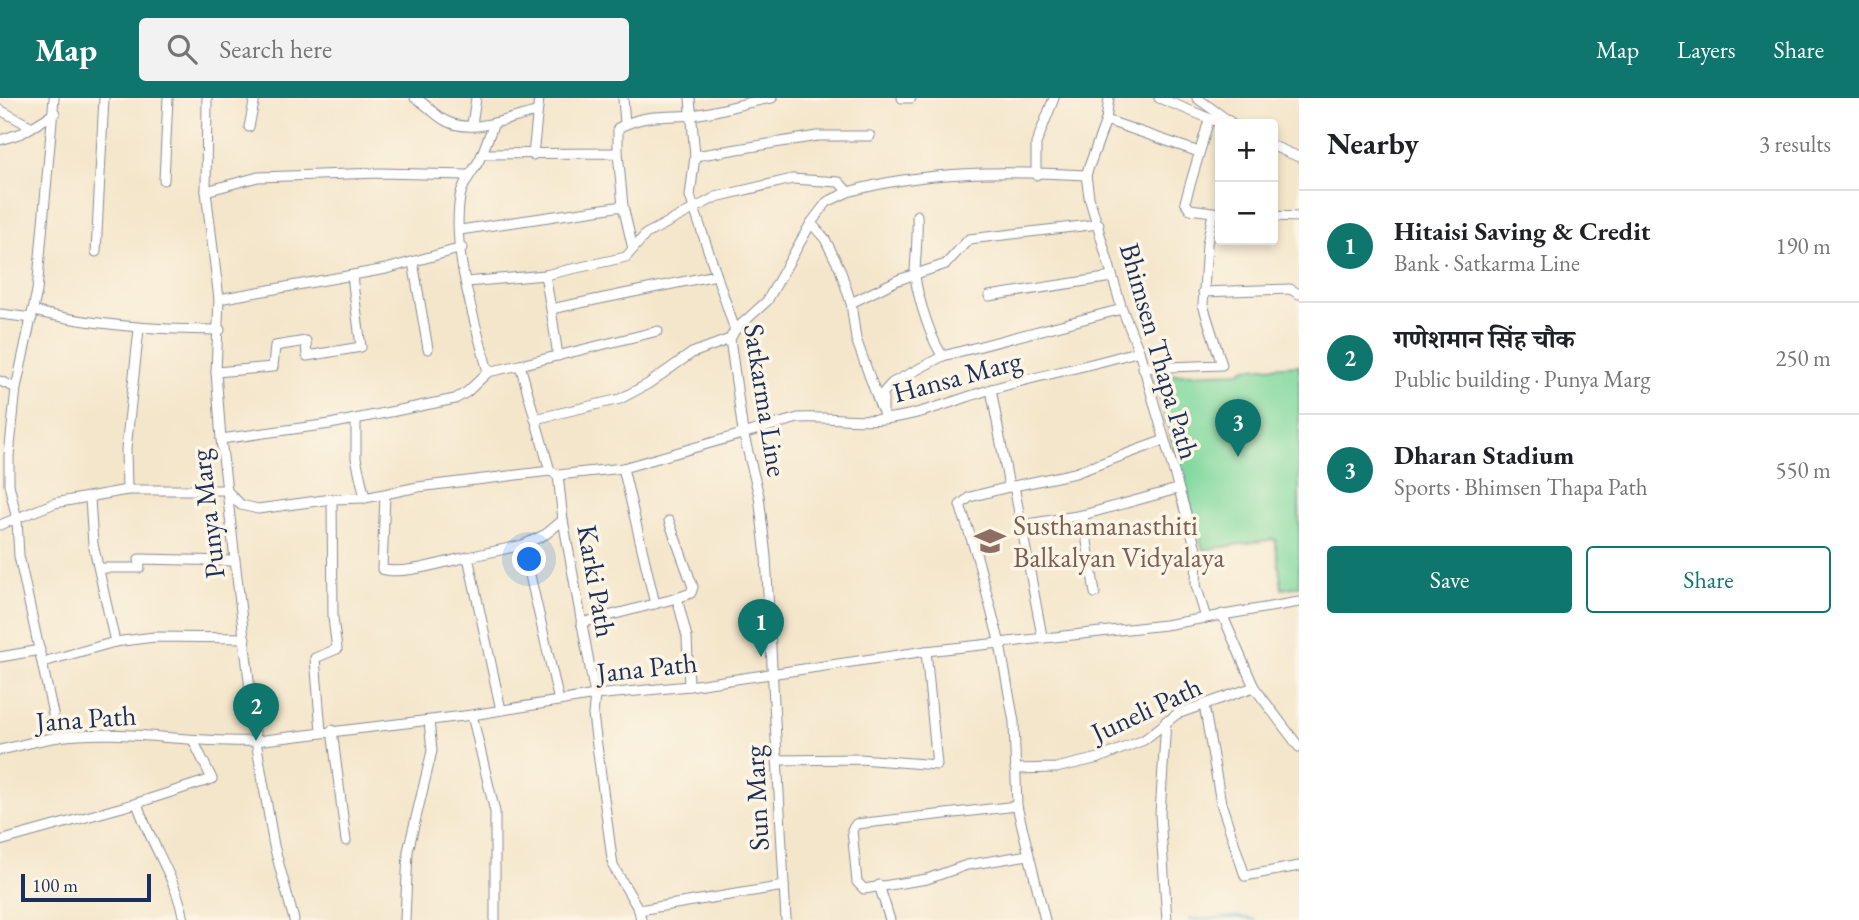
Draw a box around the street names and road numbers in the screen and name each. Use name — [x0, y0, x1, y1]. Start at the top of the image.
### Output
street label: Bhimsen Thapa Path — [1112, 239, 1208, 463]
street label: Satkarma Line — [736, 321, 796, 479]
street label: Hansa Marg — [889, 341, 1026, 410]
street label: Punya Marg — [181, 447, 233, 581]
street label: Karki Path — [569, 522, 625, 640]
street label: Jana Path — [593, 644, 699, 690]
street label: Juneli Path — [1083, 668, 1207, 751]
street label: Jana Path — [33, 697, 137, 740]
street label: Sun Marg — [735, 744, 777, 852]

